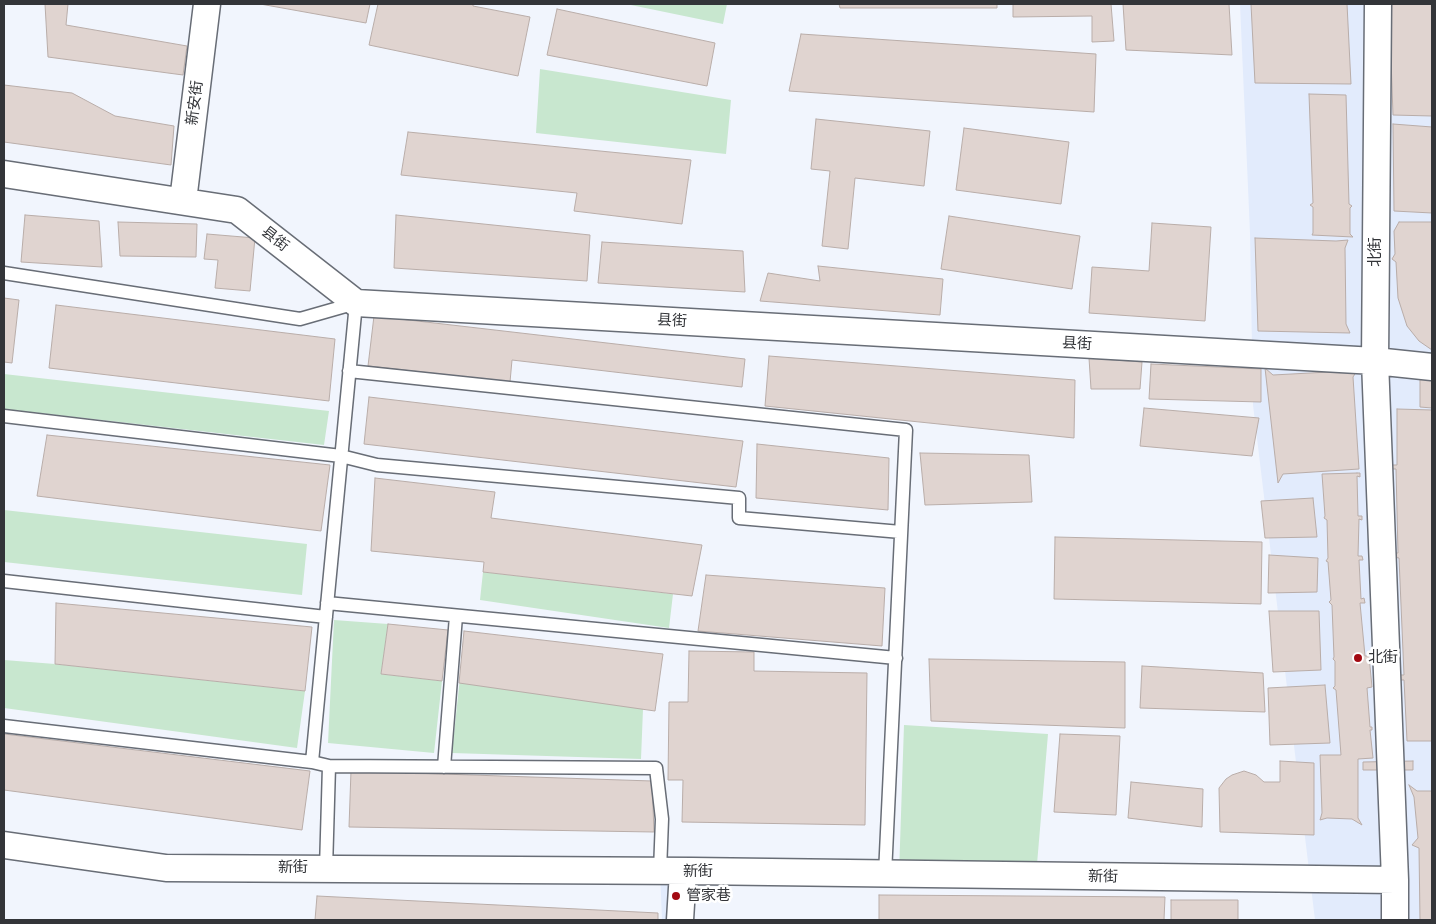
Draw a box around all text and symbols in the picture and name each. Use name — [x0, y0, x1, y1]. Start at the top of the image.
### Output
street label: 新安街 — [183, 80, 207, 126]
street label: 县街 — [258, 223, 292, 255]
street label: 北街 — [1367, 237, 1385, 267]
street label: 县街 — [657, 311, 687, 331]
street label: 县街 — [1062, 334, 1092, 354]
place label: 北街 — [1368, 649, 1398, 667]
marker: 北街 — [1352, 652, 1364, 664]
street label: 新街 — [278, 859, 308, 877]
street label: 新街 — [683, 863, 713, 881]
street label: 新街 — [1088, 868, 1118, 886]
place label: 管家巷 — [686, 887, 731, 905]
marker: 管家巷 — [670, 890, 682, 902]

